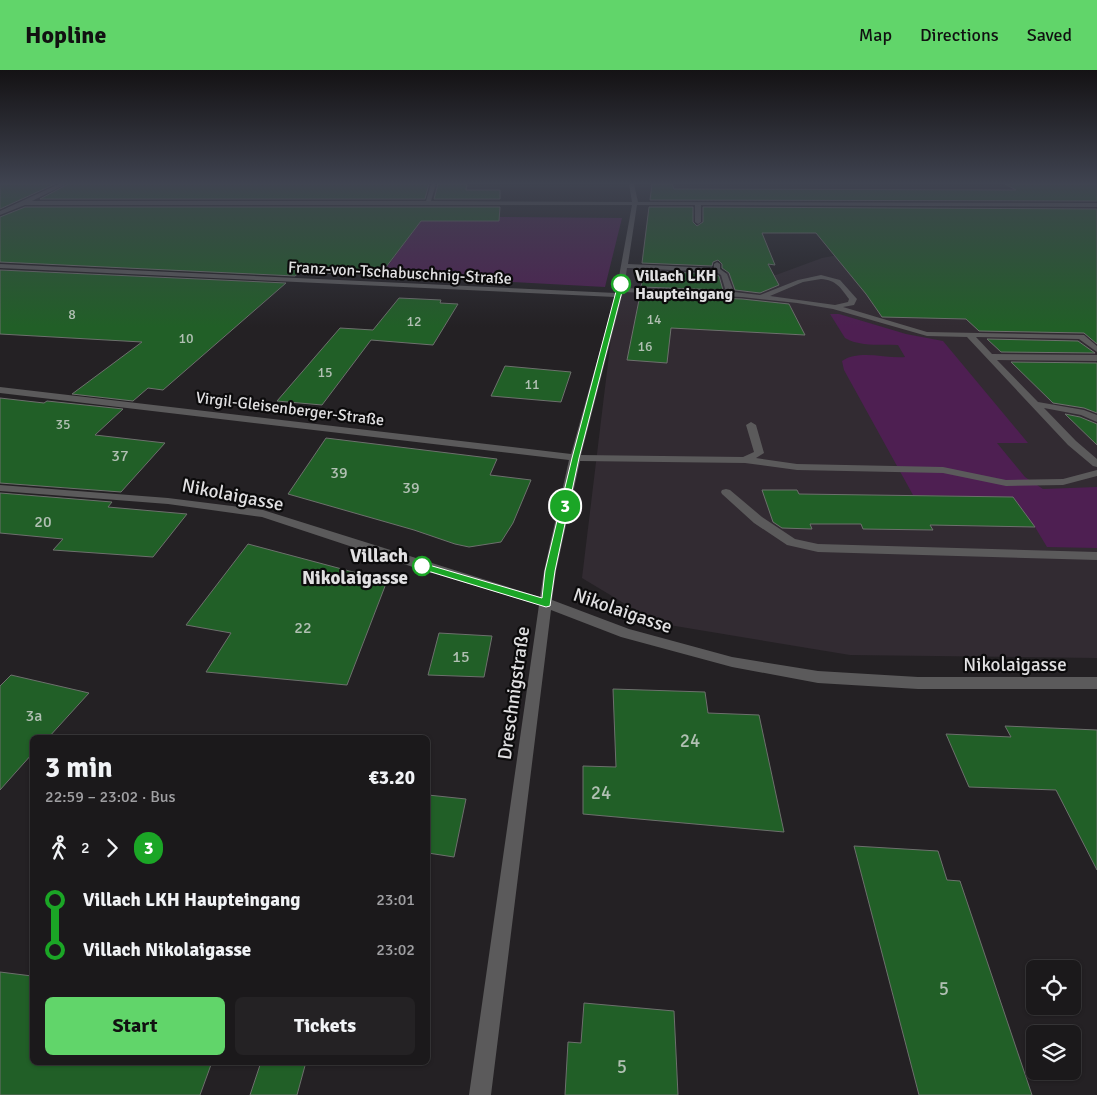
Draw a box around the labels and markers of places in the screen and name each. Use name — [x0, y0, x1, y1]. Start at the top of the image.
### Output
place label: Villach LKH Haupteingang — [635, 266, 733, 304]
marker: Villach LKH Haupteingang — [611, 274, 631, 294]
place label: Villach Nikolaigasse — [302, 544, 408, 590]
marker: Villach Nikolaigasse — [412, 556, 432, 576]

